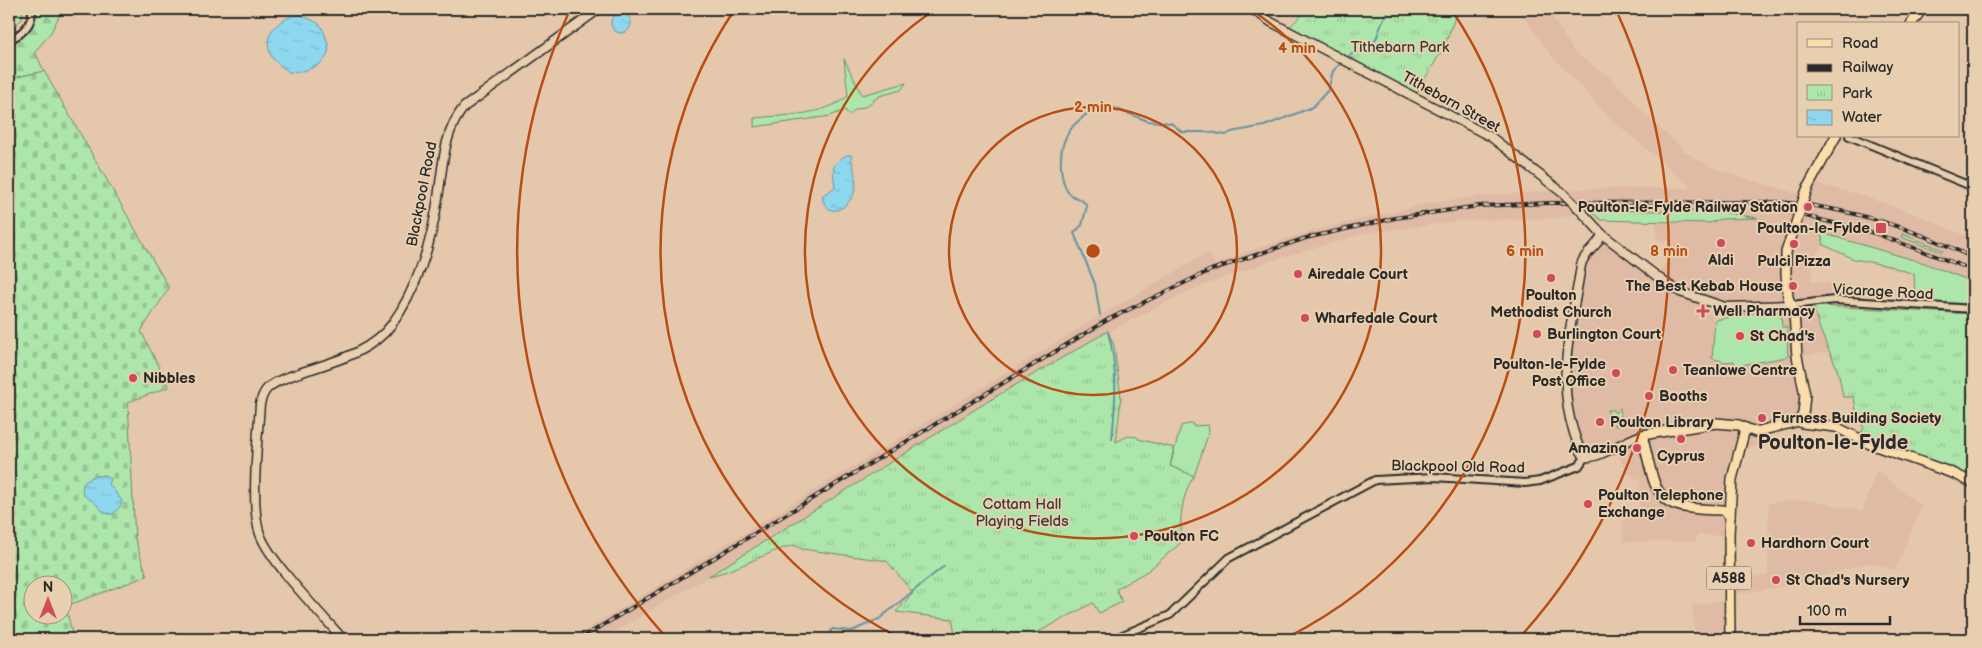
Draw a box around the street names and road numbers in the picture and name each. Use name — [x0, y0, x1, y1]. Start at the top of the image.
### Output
street label: Tithebarn Street — [1399, 67, 1504, 137]
street label: Blackpool Road — [402, 140, 442, 248]
street label: Vicarage Road — [1832, 280, 1934, 304]
street label: Blackpool Old Road — [1391, 456, 1525, 478]
road number: A588 — [1706, 566, 1752, 590]

